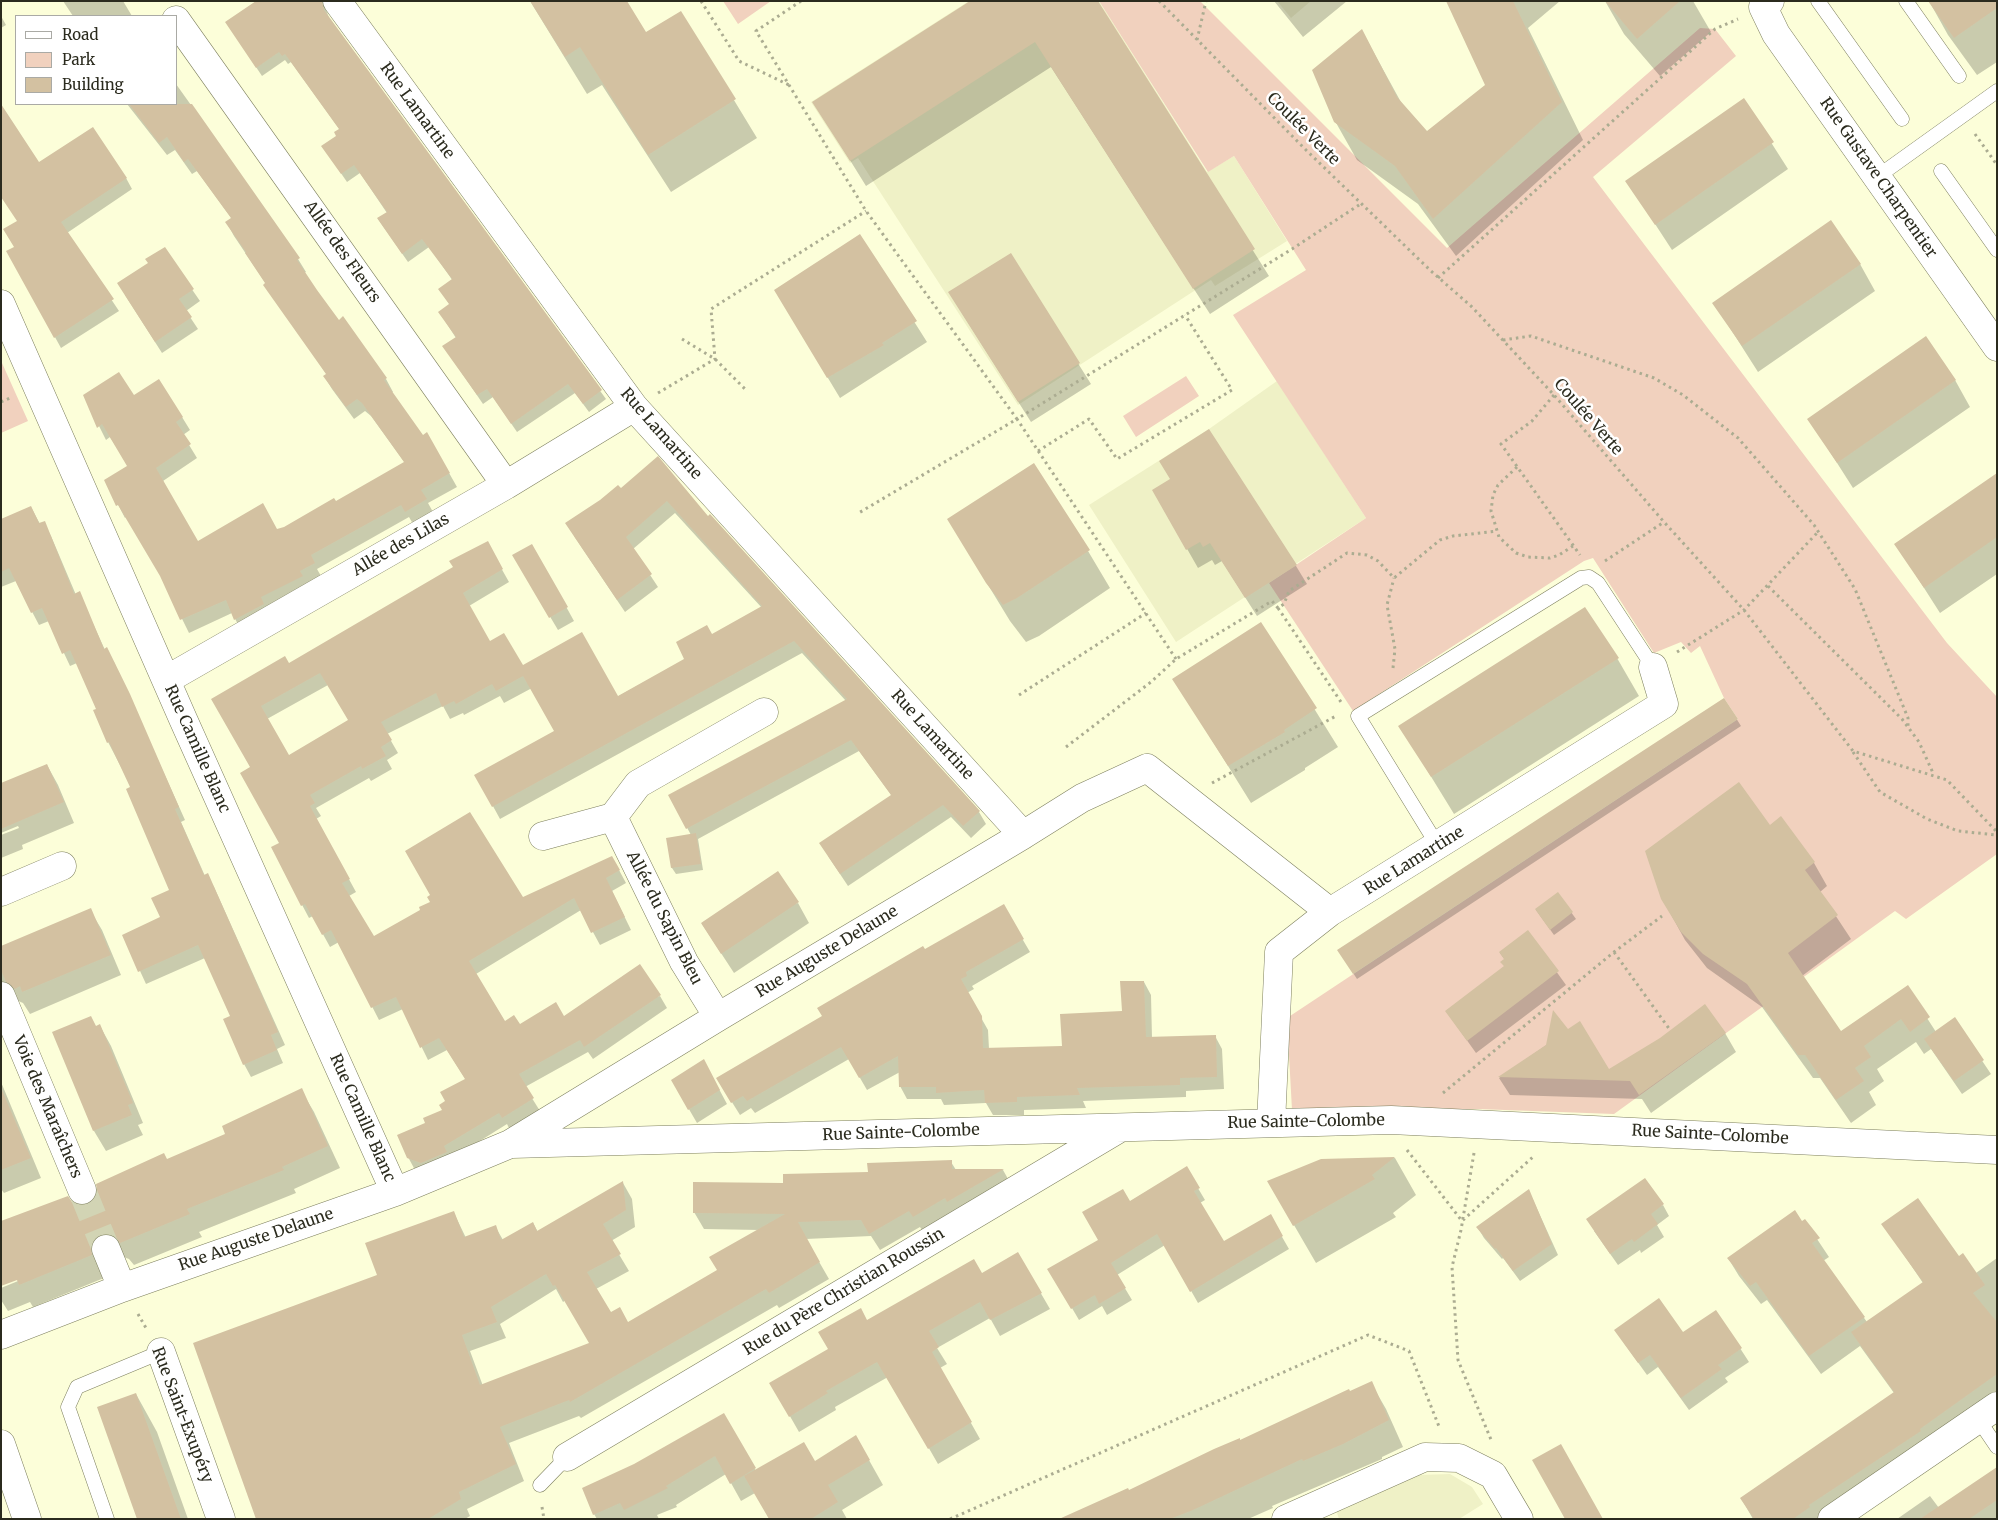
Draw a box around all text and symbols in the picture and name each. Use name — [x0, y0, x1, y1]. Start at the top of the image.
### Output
legend — [15, 15, 178, 105]
text: Road — [62, 25, 98, 44]
text: Park — [62, 50, 95, 69]
street label: Rue Lamartine — [376, 59, 458, 163]
text: Building — [62, 75, 124, 94]
street label: Coulée Verte — [1263, 89, 1343, 169]
street label: Rue Gustave Charpentier — [1815, 94, 1941, 262]
street label: Allée des Fleurs — [300, 197, 384, 307]
street label: Coulée Verte — [1550, 375, 1626, 459]
street label: Rue Lamartine — [616, 385, 706, 483]
street label: Allée des Lilas — [349, 510, 453, 580]
street label: Rue Camille Blanc — [160, 682, 234, 816]
street label: Rue Lamartine — [887, 686, 977, 784]
street label: Rue Lamartine — [1360, 823, 1468, 899]
street label: Allée du Sapin Bleu — [622, 848, 706, 988]
street label: Rue Auguste Delaune — [752, 902, 902, 1002]
street label: Voie des Maraîchers — [8, 1033, 86, 1181]
street label: Rue Camille Blanc — [325, 1051, 399, 1185]
street label: Rue Sainte-Colombe — [1227, 1111, 1385, 1133]
street label: Rue Sainte-Colombe — [822, 1121, 980, 1145]
street label: Rue Sainte-Colombe — [1631, 1121, 1789, 1149]
street label: Rue Auguste Delaune — [176, 1204, 336, 1276]
street label: Rue du Père Christian Roussin — [740, 1224, 948, 1360]
street label: Rue Saint-Exupéry — [147, 1344, 217, 1486]

